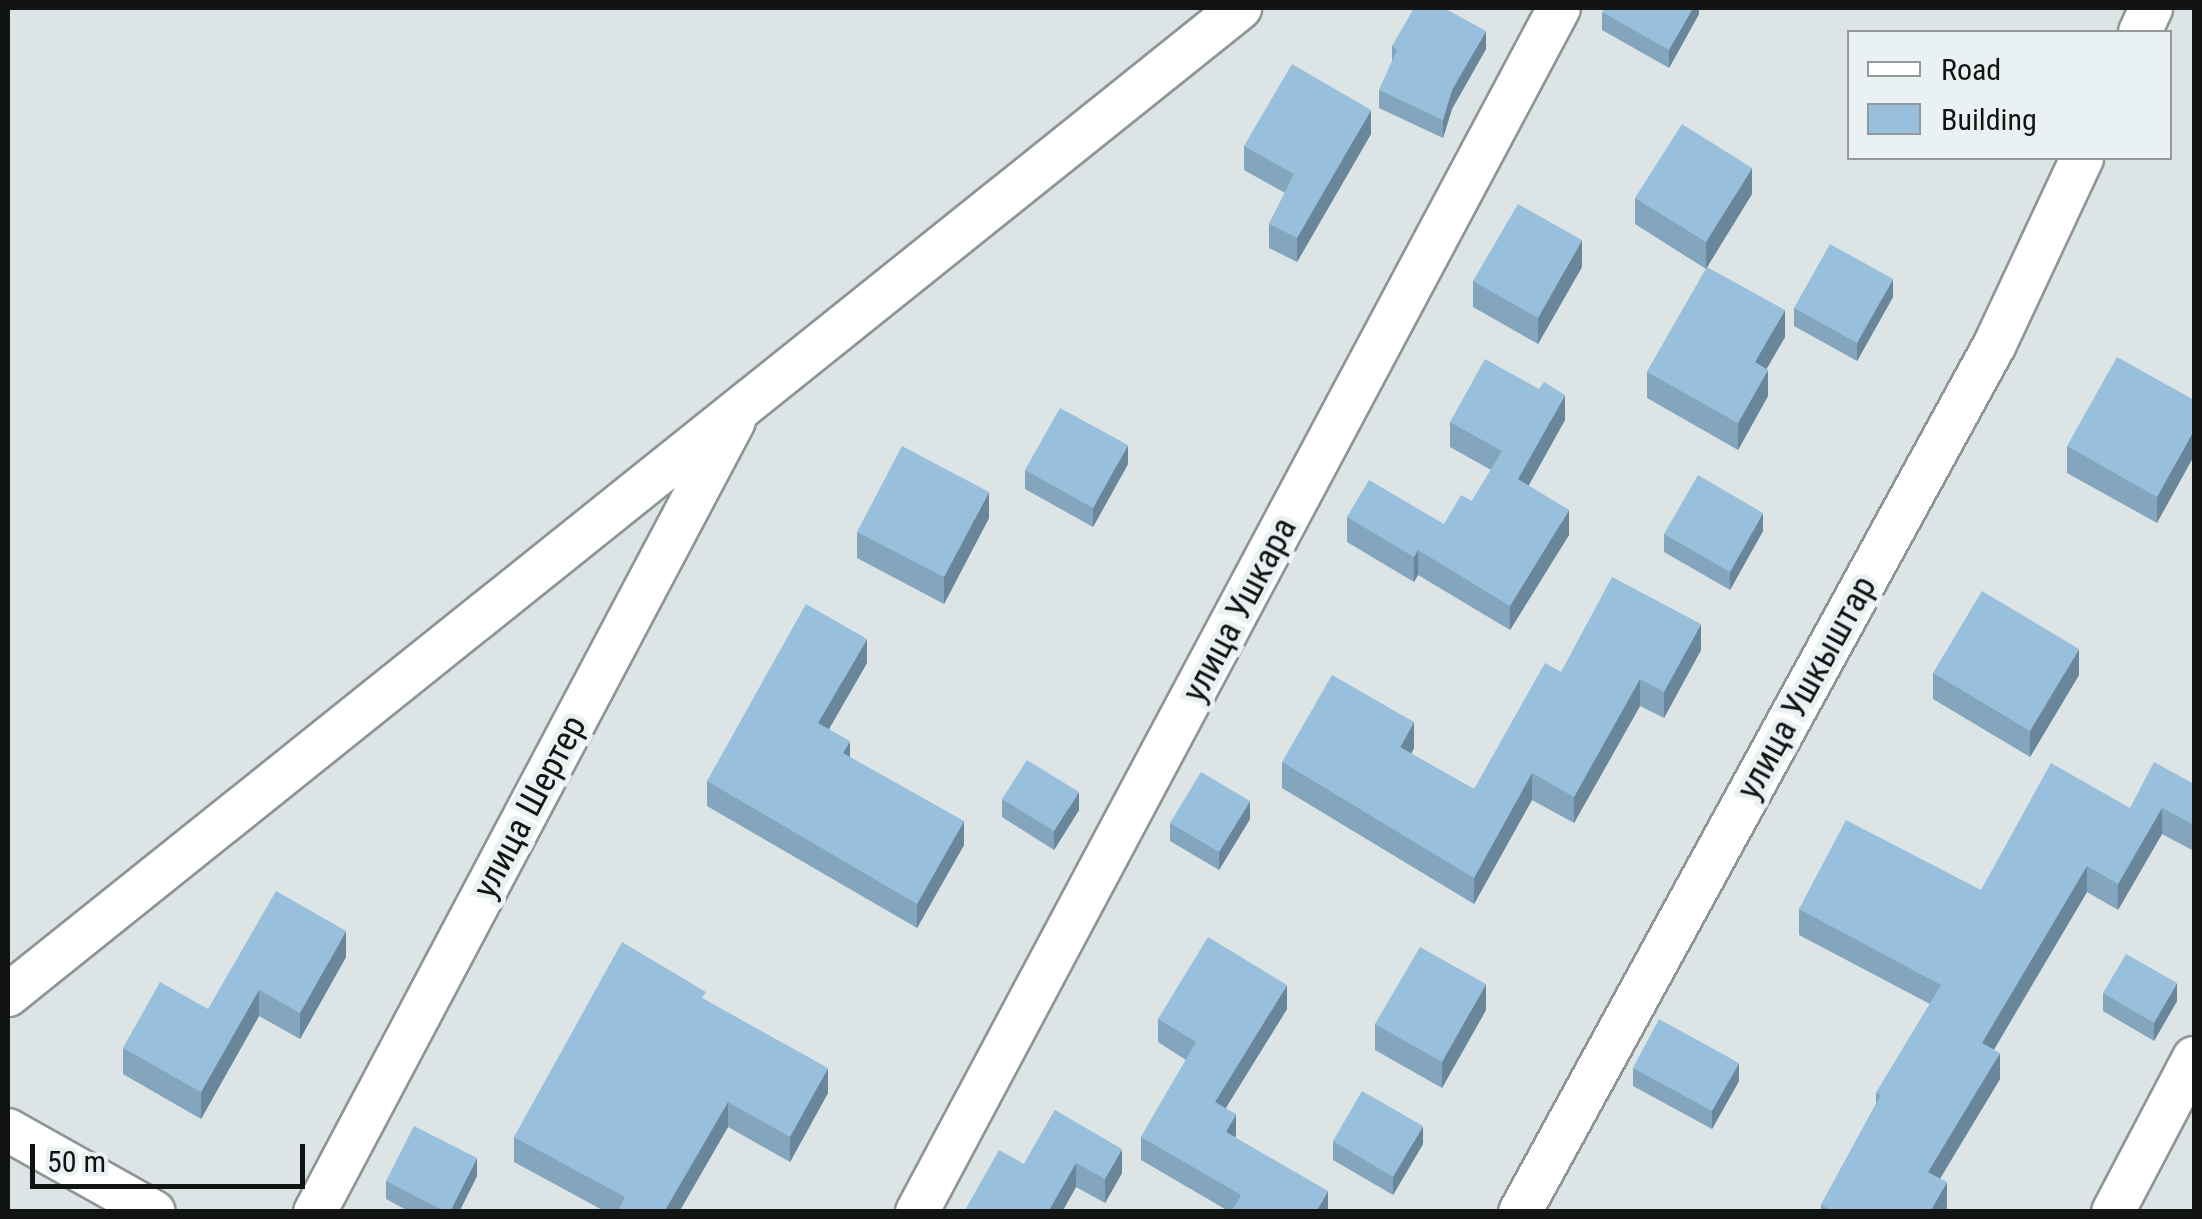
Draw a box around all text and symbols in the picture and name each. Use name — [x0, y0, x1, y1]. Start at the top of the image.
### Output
legend — [1847, 30, 2172, 160]
text: Road — [1941, 52, 2001, 87]
text: Building — [1941, 102, 2037, 137]
street label: улица Ушкара — [1174, 511, 1306, 709]
street label: улица Ушкыштар — [1728, 569, 1886, 807]
street label: улица Шертер — [464, 709, 596, 905]
scale bar — [35, 1124, 310, 1186]
text: 50 m — [47, 1144, 106, 1179]

